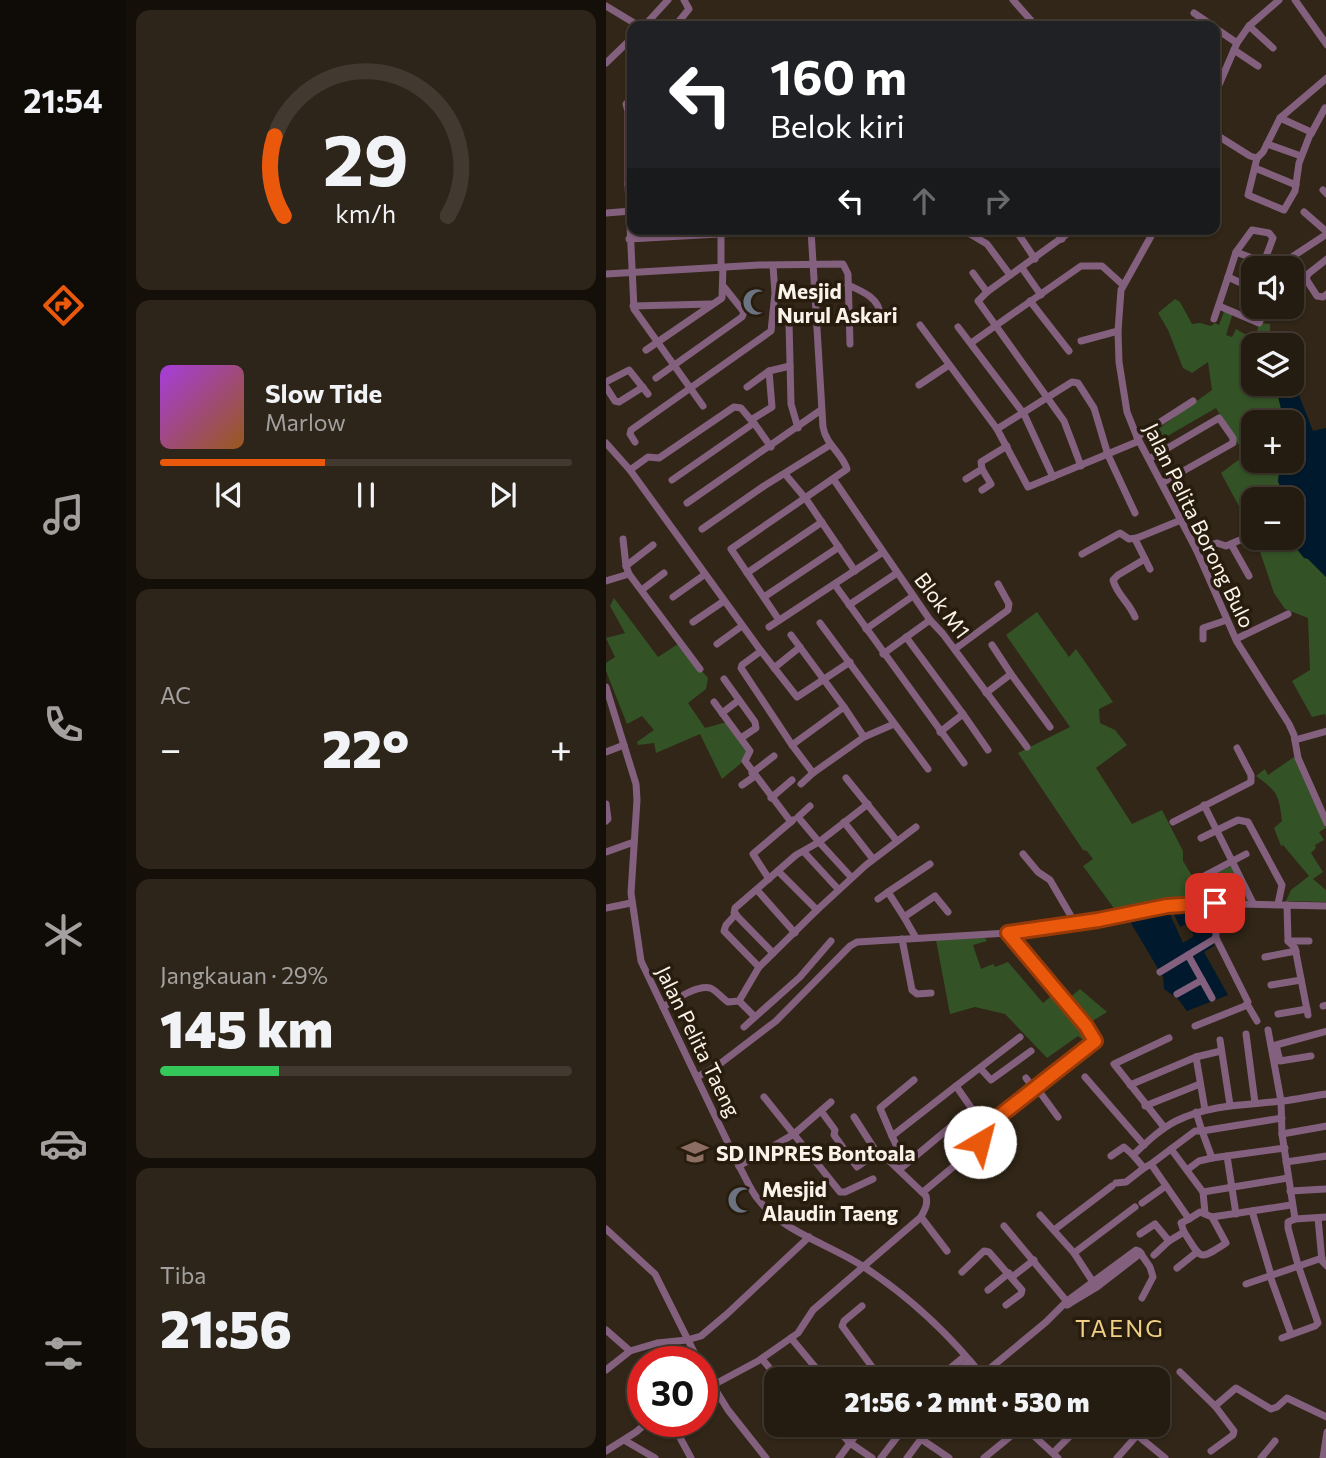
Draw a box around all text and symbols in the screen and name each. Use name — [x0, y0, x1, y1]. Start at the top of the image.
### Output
text: 160 m — [770, 45, 907, 105]
icon: left — [655, 49, 746, 140]
text: 21:54 — [23, 80, 103, 120]
text: Belok kiri — [770, 105, 905, 145]
text: 29 — [323, 112, 409, 201]
icon: left — [832, 182, 870, 220]
icon: ahead — [905, 182, 943, 220]
icon: right — [978, 182, 1016, 220]
text: km/h — [336, 198, 396, 228]
map controls — [1241, 256, 1304, 550]
button: sound — [1241, 256, 1304, 319]
place label: Mesjid Nurul Askari — [777, 278, 898, 327]
icon: directions — [39, 281, 88, 330]
mosque icon: Mesjid Nurul Askari — [741, 287, 771, 317]
button: layers — [1241, 333, 1304, 396]
text: Slow Tide — [265, 377, 382, 408]
text: Marlow — [265, 408, 346, 436]
button: + — [1241, 410, 1304, 473]
street label: Jalan Pelita Borong Bulo — [1139, 418, 1261, 632]
icon: previous — [210, 476, 248, 514]
icon: pause — [347, 476, 385, 514]
icon: next — [484, 476, 522, 514]
button: − — [1241, 487, 1304, 550]
icon: music — [39, 490, 88, 539]
street label: Blok M1 — [910, 567, 976, 643]
text: AC — [160, 681, 191, 709]
icon: phone — [39, 700, 88, 749]
text: 22° — [322, 715, 409, 779]
text: − — [160, 724, 182, 771]
text: + — [550, 724, 572, 771]
pin — [1185, 873, 1245, 933]
icon: arrive — [1196, 884, 1234, 922]
icon: climate — [39, 910, 88, 959]
text: Jangkauan · 29% — [160, 961, 328, 989]
street label: Jalan Pelita Taeng — [652, 961, 746, 1121]
text: 145 km — [160, 995, 333, 1059]
position arrow — [943, 1105, 1017, 1179]
icon: car — [39, 1119, 88, 1168]
school or university icon: SD INPRES Bontoala — [680, 1137, 710, 1167]
place label: SD INPRES Bontoala — [716, 1140, 915, 1165]
place label: Mesjid Alaudin Taeng — [762, 1176, 899, 1225]
mosque icon: Mesjid Alaudin Taeng — [726, 1185, 756, 1215]
text: Tiba — [160, 1261, 206, 1289]
text: 21:56 — [160, 1295, 292, 1359]
district label: TAENG — [1075, 1313, 1165, 1342]
icon: filters — [39, 1329, 88, 1378]
speed limit sign: 30 — [627, 1346, 718, 1437]
text: 21:56 · 2 mnt · 530 m — [845, 1386, 1089, 1417]

